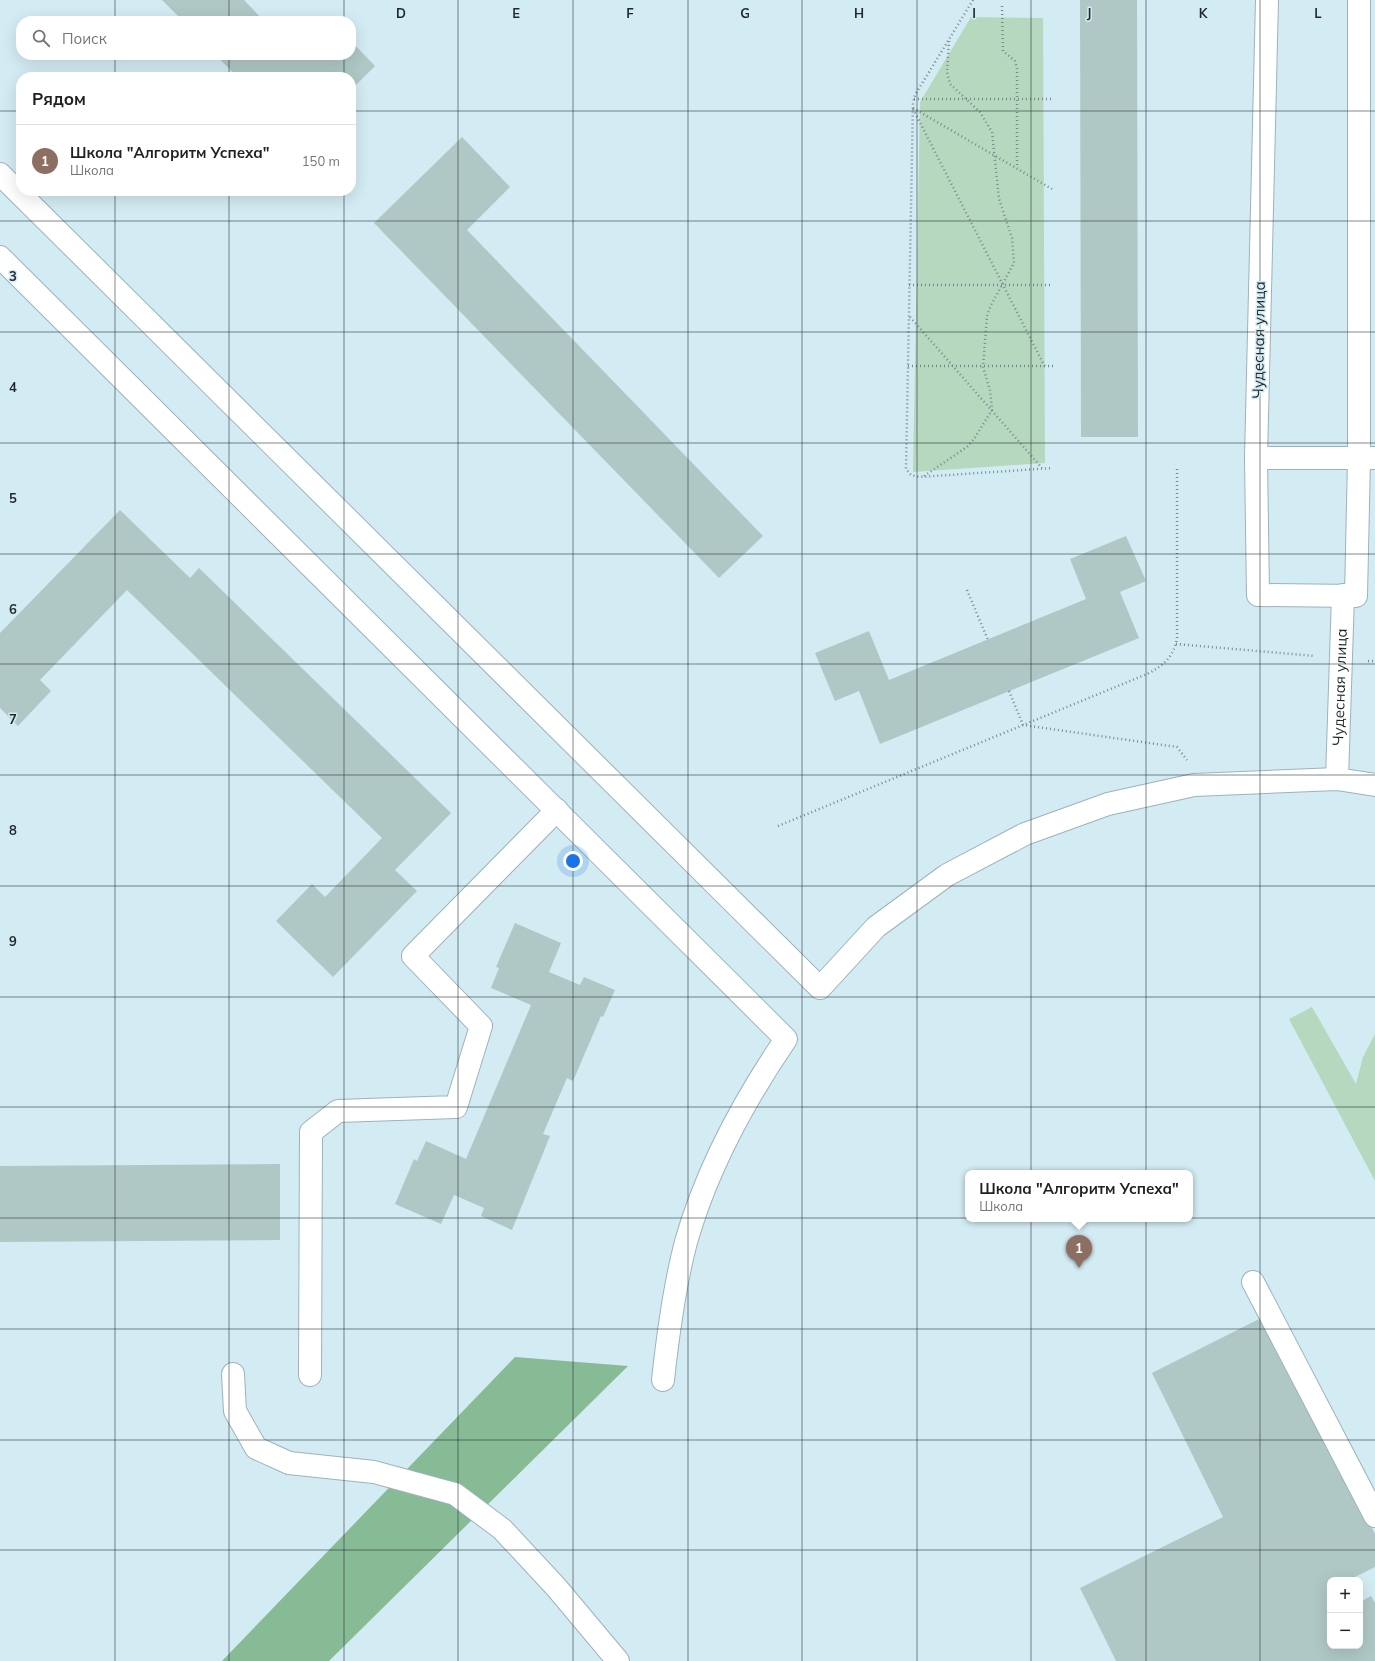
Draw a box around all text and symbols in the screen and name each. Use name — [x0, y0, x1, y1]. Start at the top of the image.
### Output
text: D — [396, 5, 406, 21]
text: E — [512, 5, 520, 21]
text: F — [626, 5, 634, 21]
text: G — [740, 5, 750, 21]
text: H — [854, 5, 864, 21]
text: I — [972, 5, 976, 21]
text: J — [1087, 5, 1091, 21]
text: K — [1199, 5, 1209, 21]
text: L — [1314, 5, 1322, 21]
search box — [16, 16, 356, 60]
icon: search — [30, 27, 52, 49]
text: Поиск — [62, 29, 107, 48]
text: Рядом — [32, 88, 86, 109]
text: Школа "Алгоритм Успеха" — [70, 143, 270, 162]
text: 1 — [41, 153, 49, 169]
text: 150 m — [302, 153, 340, 169]
text: Школа — [70, 162, 114, 178]
text: 3 — [9, 268, 17, 284]
street label: Чудесная улица — [1248, 281, 1269, 399]
text: 4 — [9, 379, 17, 395]
text: 5 — [9, 490, 17, 506]
text: 6 — [9, 601, 17, 617]
street label: Чудесная улица — [1328, 628, 1351, 746]
text: 7 — [9, 711, 17, 727]
text: 8 — [9, 822, 17, 838]
your location — [563, 851, 583, 871]
text: 9 — [9, 933, 17, 949]
popup — [965, 1170, 1193, 1222]
text: Школа "Алгоритм Успеха" — [979, 1179, 1179, 1198]
text: Школа — [979, 1198, 1023, 1214]
pin: 1 — [1066, 1235, 1092, 1268]
map controls — [1327, 1577, 1363, 1649]
button: + — [1327, 1577, 1363, 1613]
button: − — [1327, 1613, 1363, 1649]

